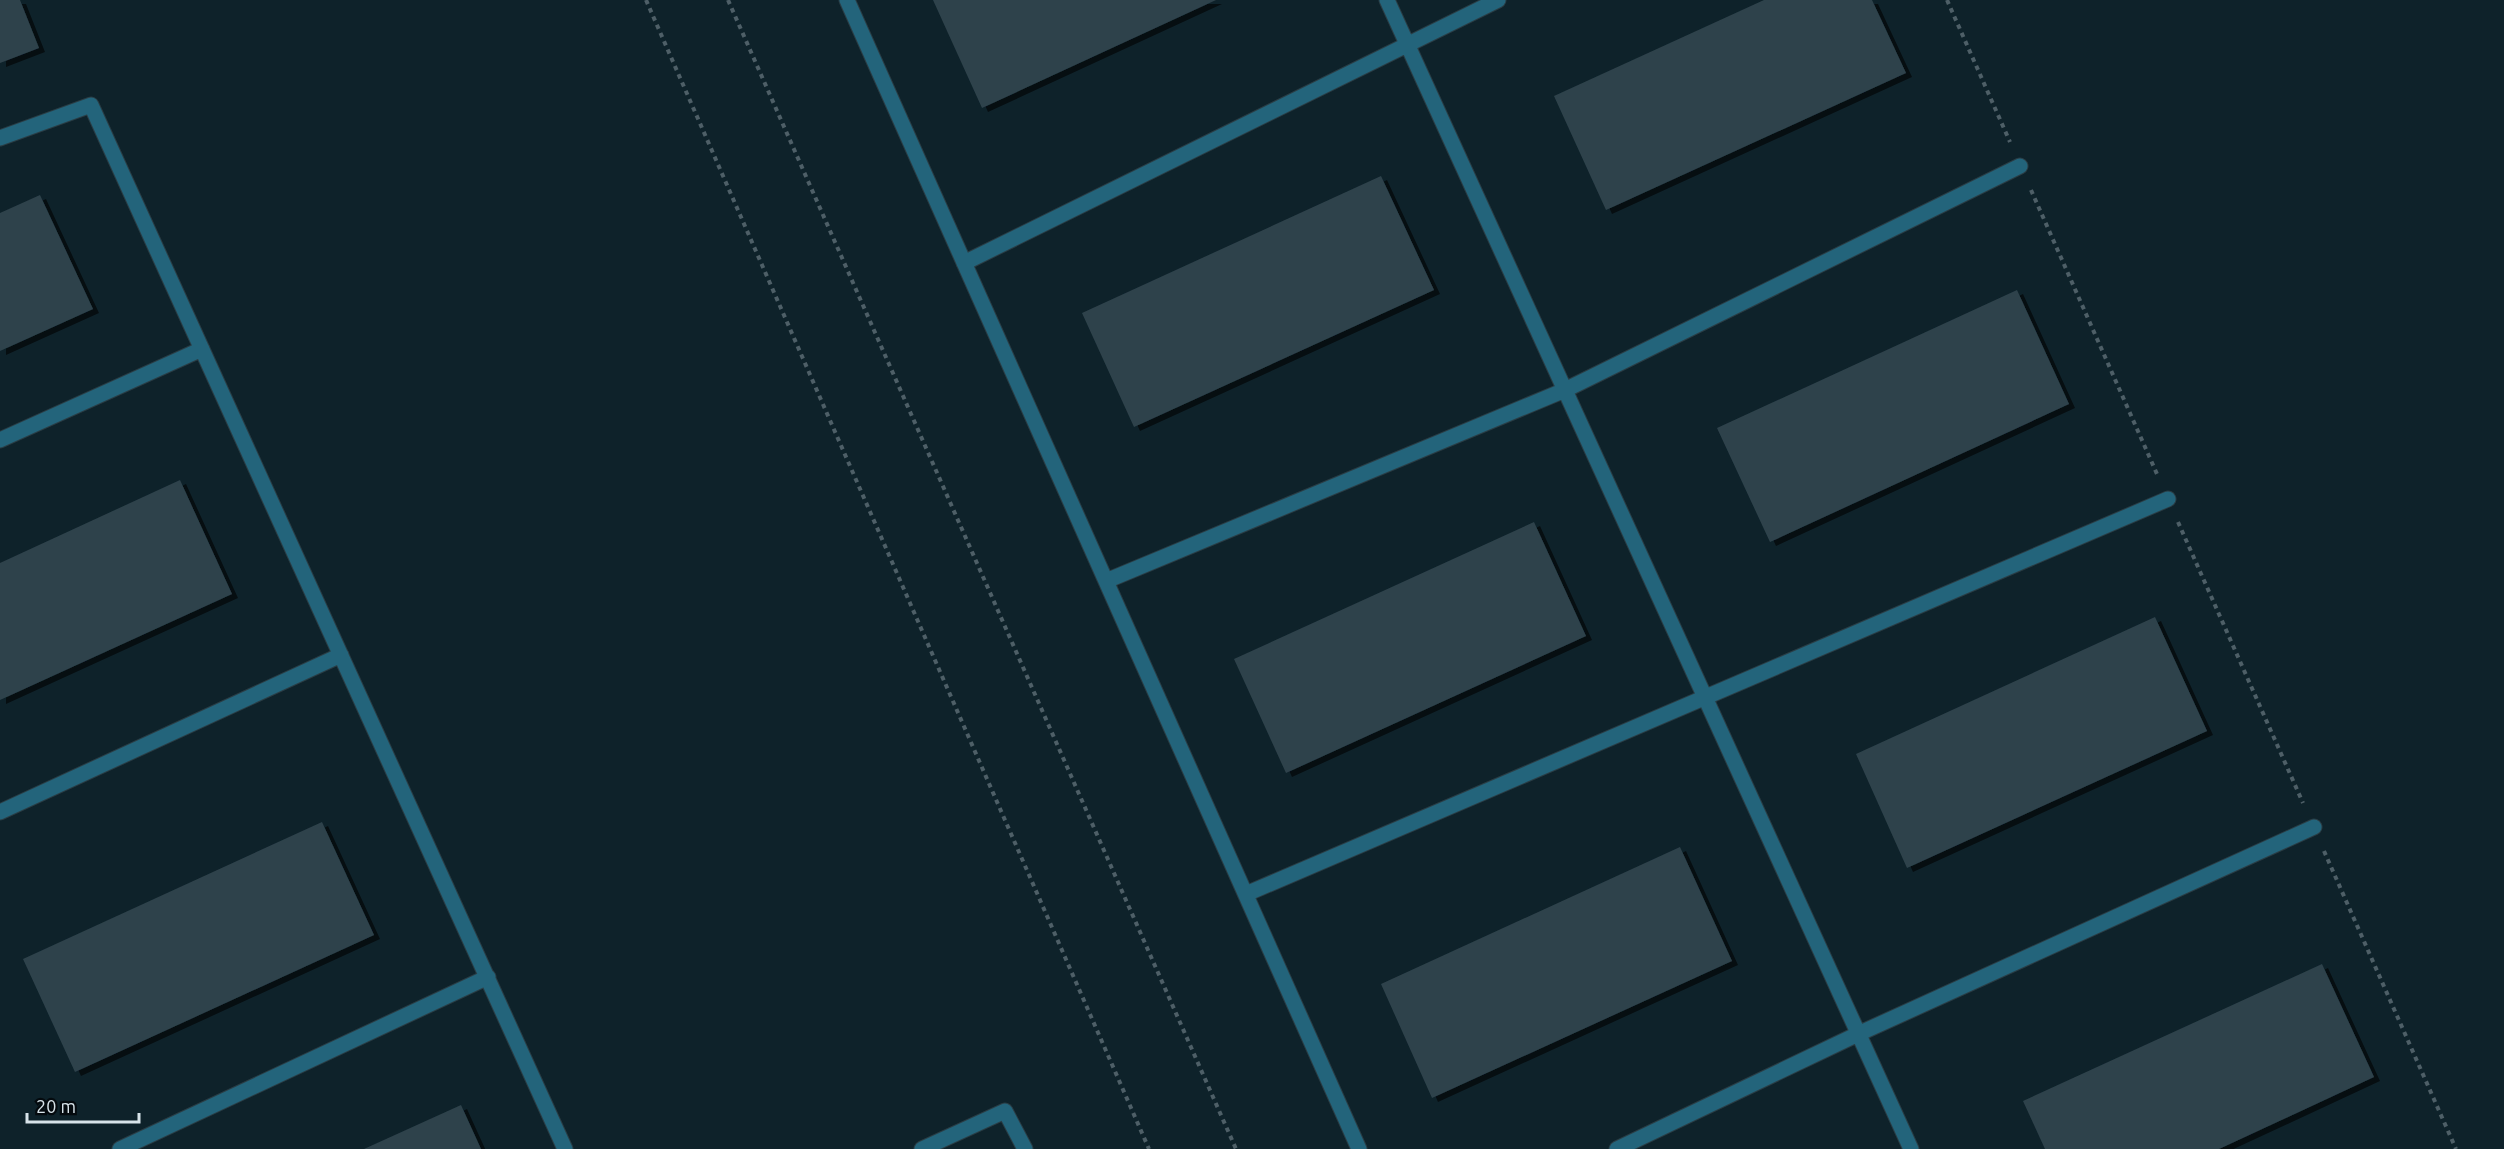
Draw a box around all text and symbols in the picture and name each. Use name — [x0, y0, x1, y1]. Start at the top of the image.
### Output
scale bar — [27, 1086, 140, 1124]
text: 20 m — [36, 1096, 76, 1116]

